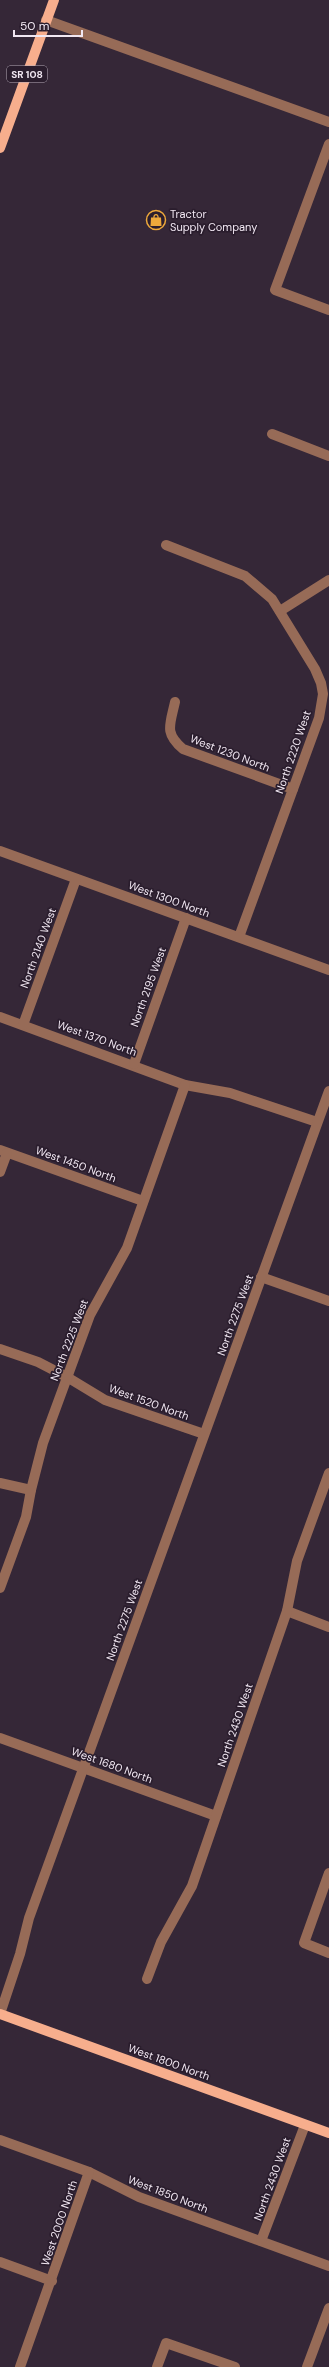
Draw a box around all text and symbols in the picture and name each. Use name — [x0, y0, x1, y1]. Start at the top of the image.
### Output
scale bar — [14, 12, 82, 38]
text: 50 m — [20, 18, 49, 34]
road number: SR 108 — [7, 66, 47, 82]
place label: Tractor Supply Company — [170, 207, 257, 234]
shop icon: Tractor Supply Company — [145, 209, 167, 231]
street label: North 2220 West — [272, 709, 314, 795]
street label: West 1230 North — [188, 731, 272, 775]
street label: West 1300 North — [126, 878, 212, 920]
street label: North 2140 West — [17, 906, 59, 990]
street label: North 2195 West — [127, 945, 169, 1029]
street label: West 1370 North — [55, 1017, 139, 1059]
street label: West 1450 North — [34, 1143, 118, 1185]
street label: North 2275 West — [214, 1273, 256, 1357]
street label: North 2225 West — [47, 1297, 91, 1383]
street label: West 1520 North — [107, 1381, 191, 1423]
street label: North 2275 West — [103, 1578, 145, 1662]
street label: North 2430 West — [214, 1681, 256, 1769]
street label: West 1680 North — [70, 1744, 154, 1786]
street label: West 1800 North — [126, 2041, 212, 2083]
street label: North 2430 West — [250, 2136, 294, 2222]
street label: West 1850 North — [126, 2172, 210, 2216]
street label: West 2000 North — [38, 2178, 80, 2268]

